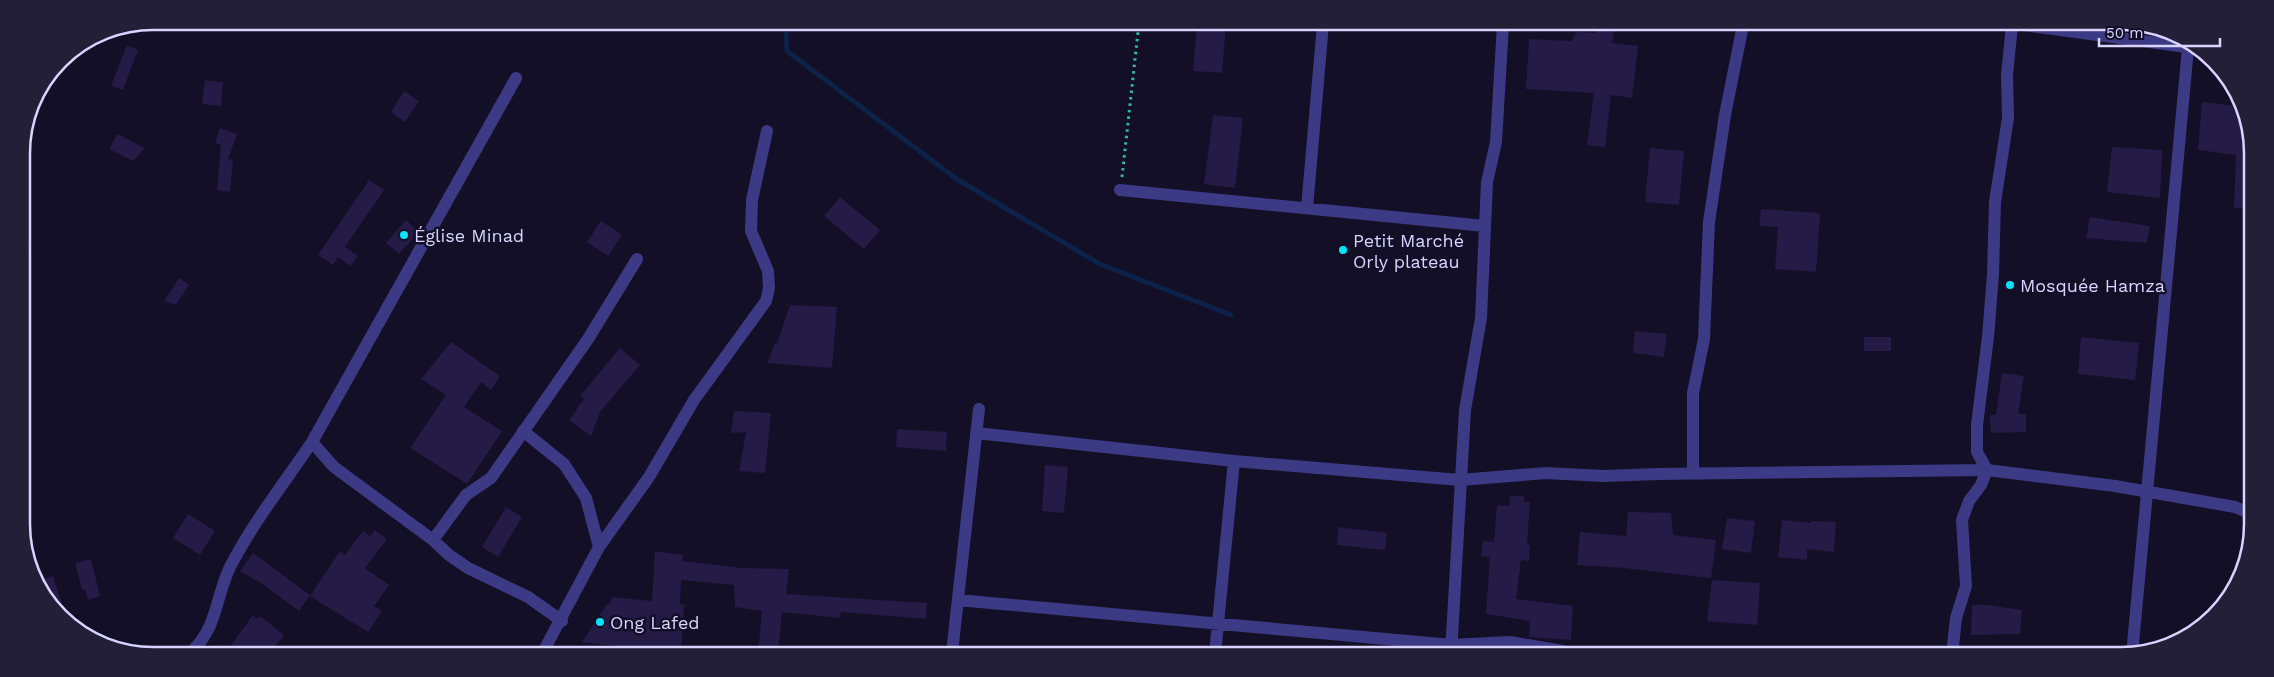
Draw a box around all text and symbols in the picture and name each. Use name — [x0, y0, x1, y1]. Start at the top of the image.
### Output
scale bar — [2099, 15, 2220, 47]
text: 50 m — [2106, 24, 2143, 42]
place label: Église Minad — [414, 225, 524, 246]
marker: Église Minad — [398, 229, 410, 241]
place label: Petit Marché Orly plateau — [1353, 230, 1464, 272]
marker: Petit Marché Orly plateau — [1337, 244, 1349, 256]
place label: Mosquée Hamza — [2020, 275, 2165, 296]
marker: Mosquée Hamza — [2004, 279, 2016, 291]
place label: Ong Lafed — [610, 612, 700, 633]
marker: Ong Lafed — [594, 616, 606, 628]

